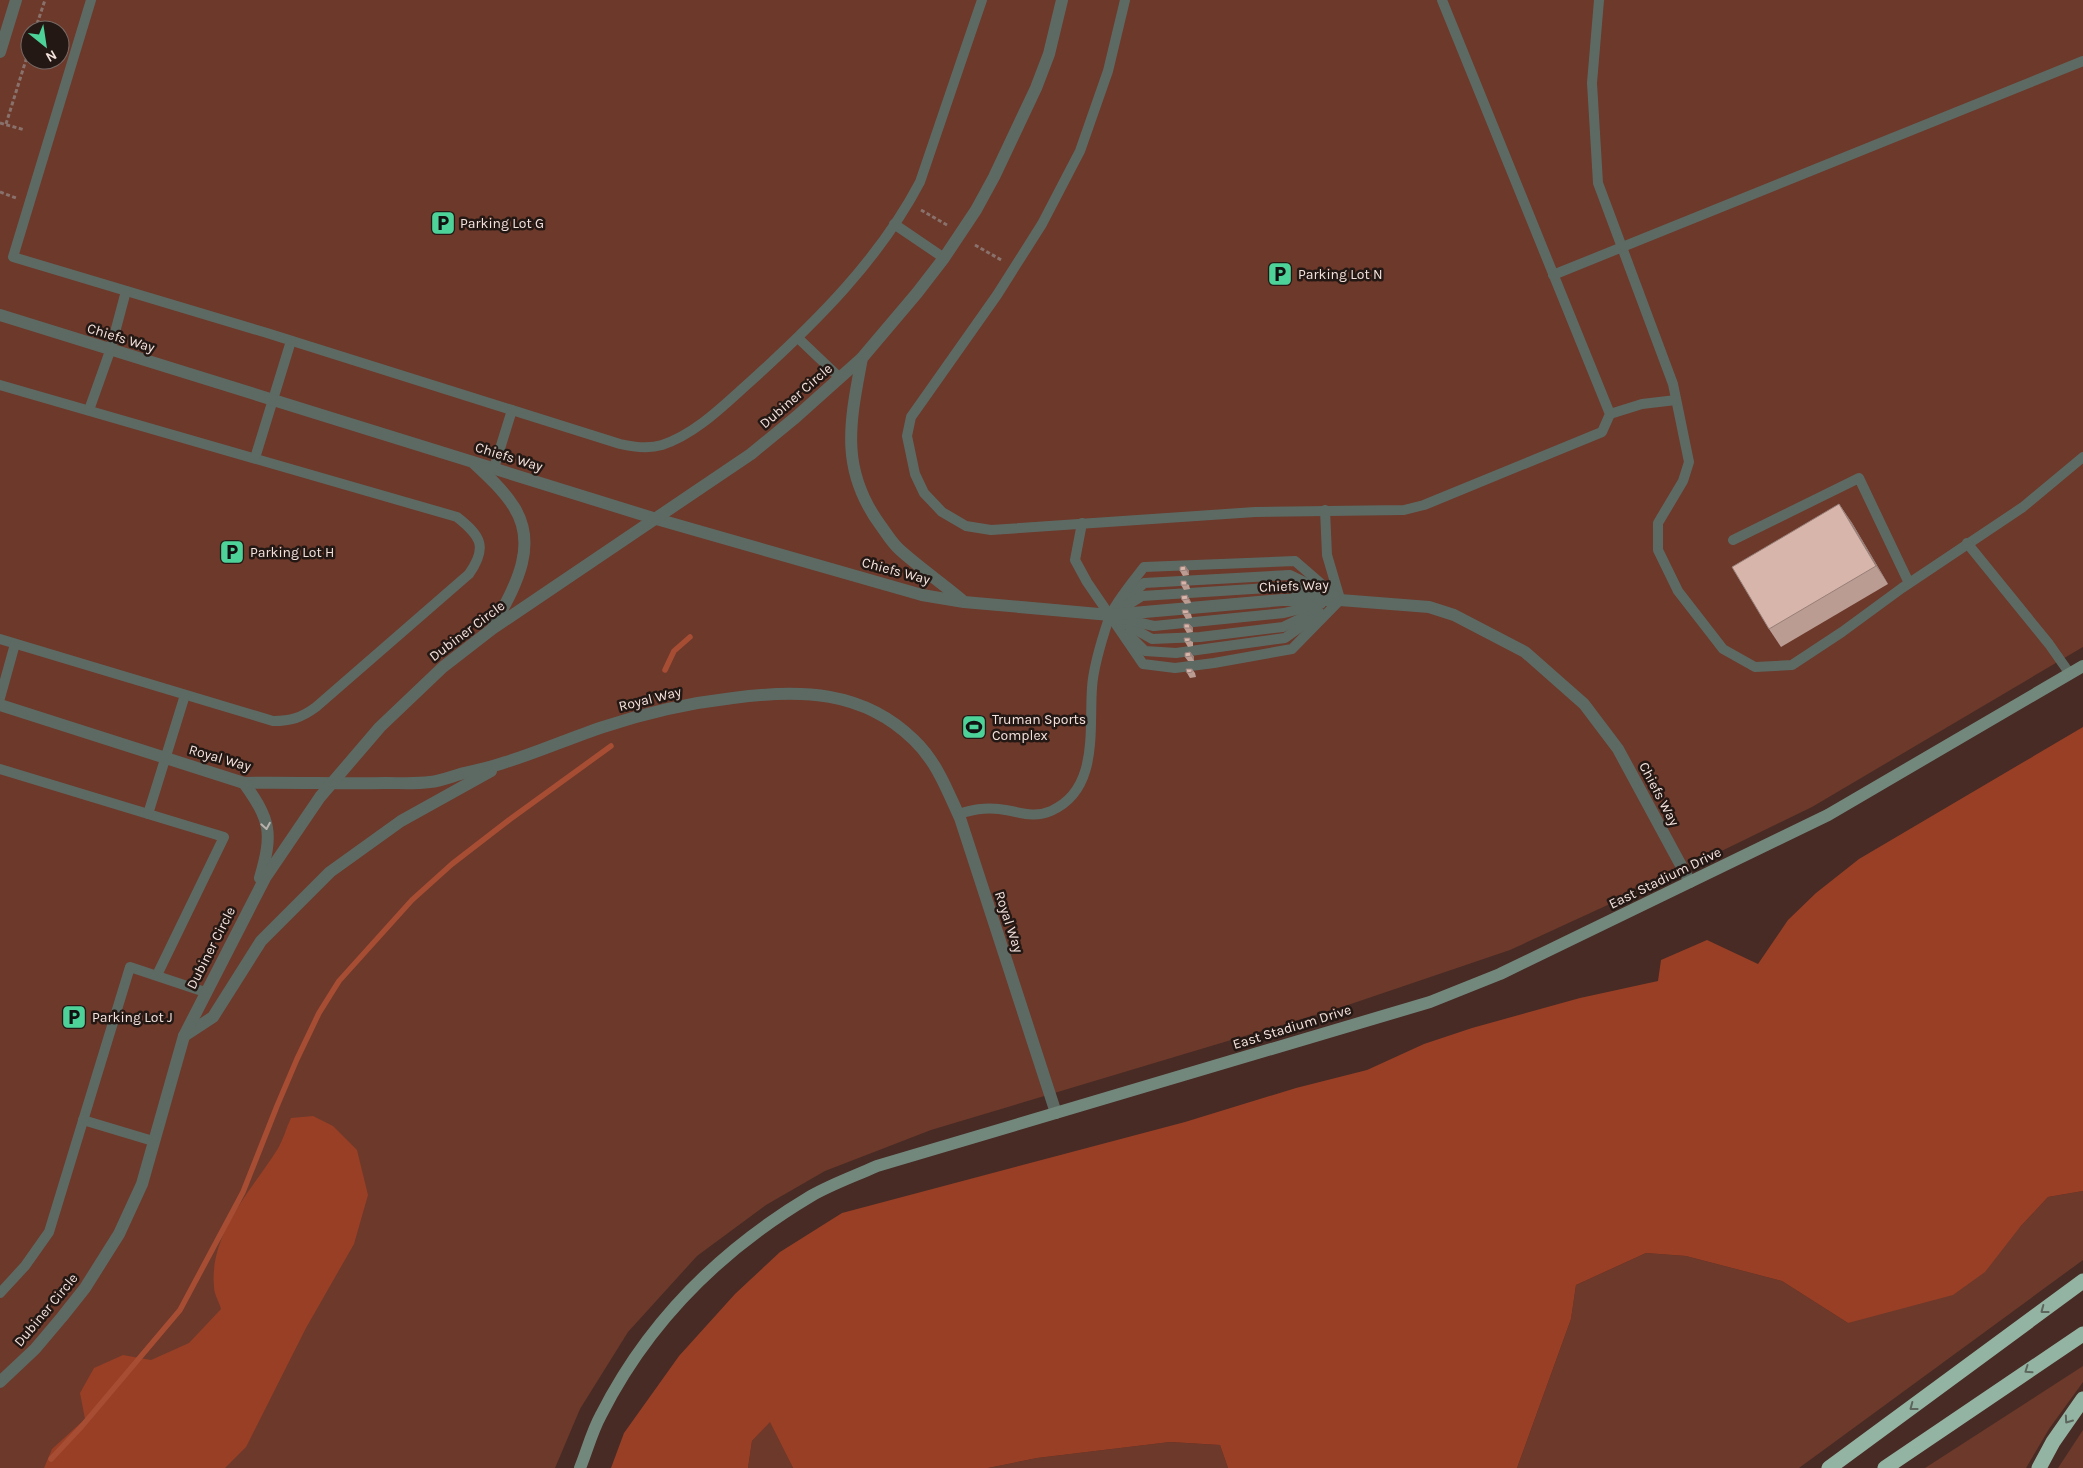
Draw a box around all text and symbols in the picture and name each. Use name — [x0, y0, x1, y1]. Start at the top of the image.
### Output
north arrow — [20, 20, 70, 70]
text: N — [43, 46, 60, 66]
parking icon: Parking Lot G — [430, 210, 456, 236]
place label: Parking Lot G — [460, 215, 544, 232]
parking icon: Parking Lot N — [1267, 261, 1293, 287]
place label: Parking Lot N — [1298, 266, 1383, 283]
street label: Chiefs Way — [85, 320, 157, 356]
street label: Dubiner Circle — [756, 360, 836, 432]
street label: Chiefs Way — [473, 439, 545, 475]
parking icon: Parking Lot H — [219, 539, 245, 565]
place label: Parking Lot H — [250, 544, 334, 561]
street label: Chiefs Way — [860, 554, 932, 588]
street label: Chiefs Way — [1259, 576, 1330, 596]
street label: Dubiner Circle — [426, 597, 508, 665]
street label: Royal Way — [617, 683, 684, 715]
place label: Truman Sports Complex — [992, 711, 1086, 744]
sports icon: Truman Sports Complex — [961, 714, 987, 740]
street label: Royal Way — [187, 741, 254, 775]
street label: Chiefs Way — [1635, 759, 1683, 829]
one-way arrow — [261, 821, 271, 830]
street label: East Stadium Drive — [1606, 843, 1724, 913]
street label: Royal Way — [991, 889, 1027, 956]
street label: Dubiner Circle — [183, 904, 239, 992]
street label: East Stadium Drive — [1231, 1001, 1353, 1053]
parking icon: Parking Lot J — [61, 1004, 87, 1030]
place label: Parking Lot J — [92, 1009, 173, 1026]
street label: Dubiner Circle — [10, 1270, 82, 1350]
one-way arrow — [2040, 1304, 2050, 1313]
one-way arrow — [2024, 1364, 2033, 1373]
one-way arrow — [1910, 1401, 1919, 1409]
one-way arrow — [2065, 1414, 2074, 1424]

